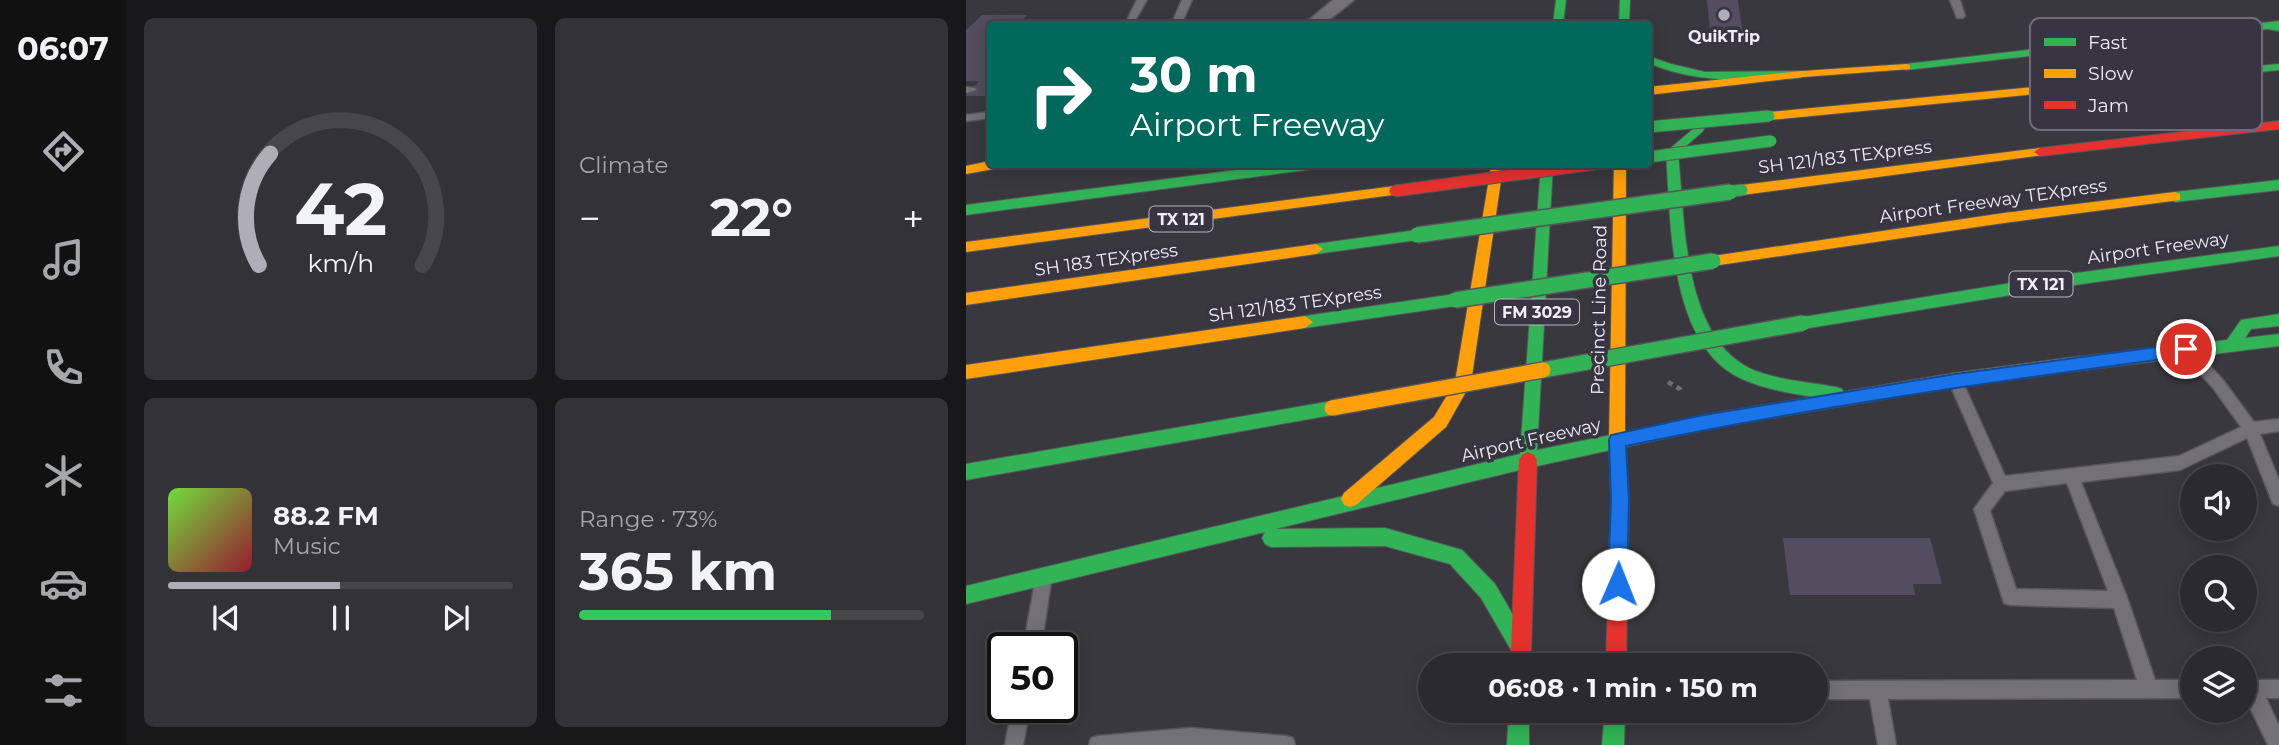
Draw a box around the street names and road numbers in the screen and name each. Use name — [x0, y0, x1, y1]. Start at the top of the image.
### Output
street label: SH 121/183 TEXpress — [1757, 135, 1933, 179]
street label: Airport Freeway TEXpress — [1878, 174, 2108, 228]
road number: TX 121 — [1150, 206, 1212, 232]
street label: Precinct Line Road — [1587, 225, 1611, 395]
street label: Airport Freeway — [2086, 227, 2231, 269]
street label: SH 183 TEXpress — [1033, 239, 1179, 281]
road number: TX 121 — [2010, 272, 2072, 296]
street label: SH 121/183 TEXpress — [1207, 281, 1383, 327]
road number: FM 3029 — [1495, 300, 1579, 324]
street label: Airport Freeway — [1459, 413, 1603, 467]

